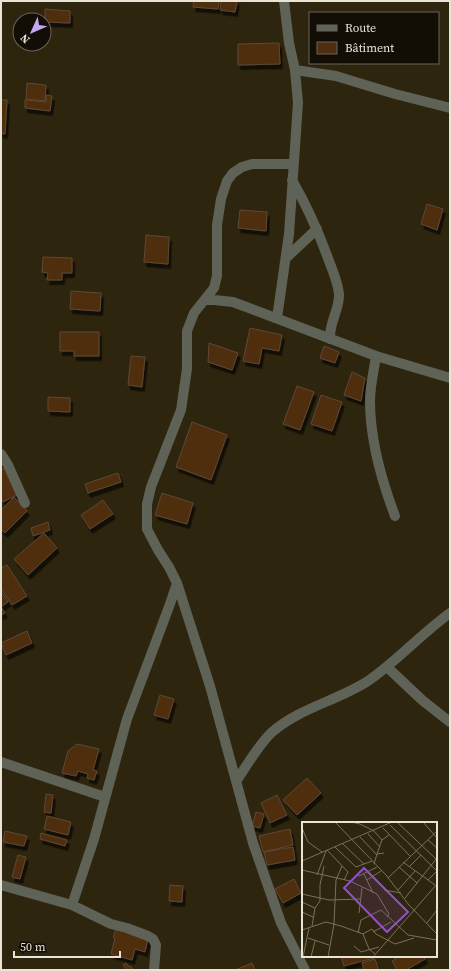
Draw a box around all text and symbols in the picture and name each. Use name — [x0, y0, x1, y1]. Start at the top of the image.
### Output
north arrow — [12, 12, 52, 52]
legend — [309, 12, 439, 64]
text: Route — [345, 20, 376, 36]
text: N — [17, 31, 33, 47]
text: Bâtiment — [345, 40, 394, 56]
inset map — [302, 822, 437, 957]
scale bar — [14, 933, 120, 959]
text: 50 m — [20, 939, 46, 955]

